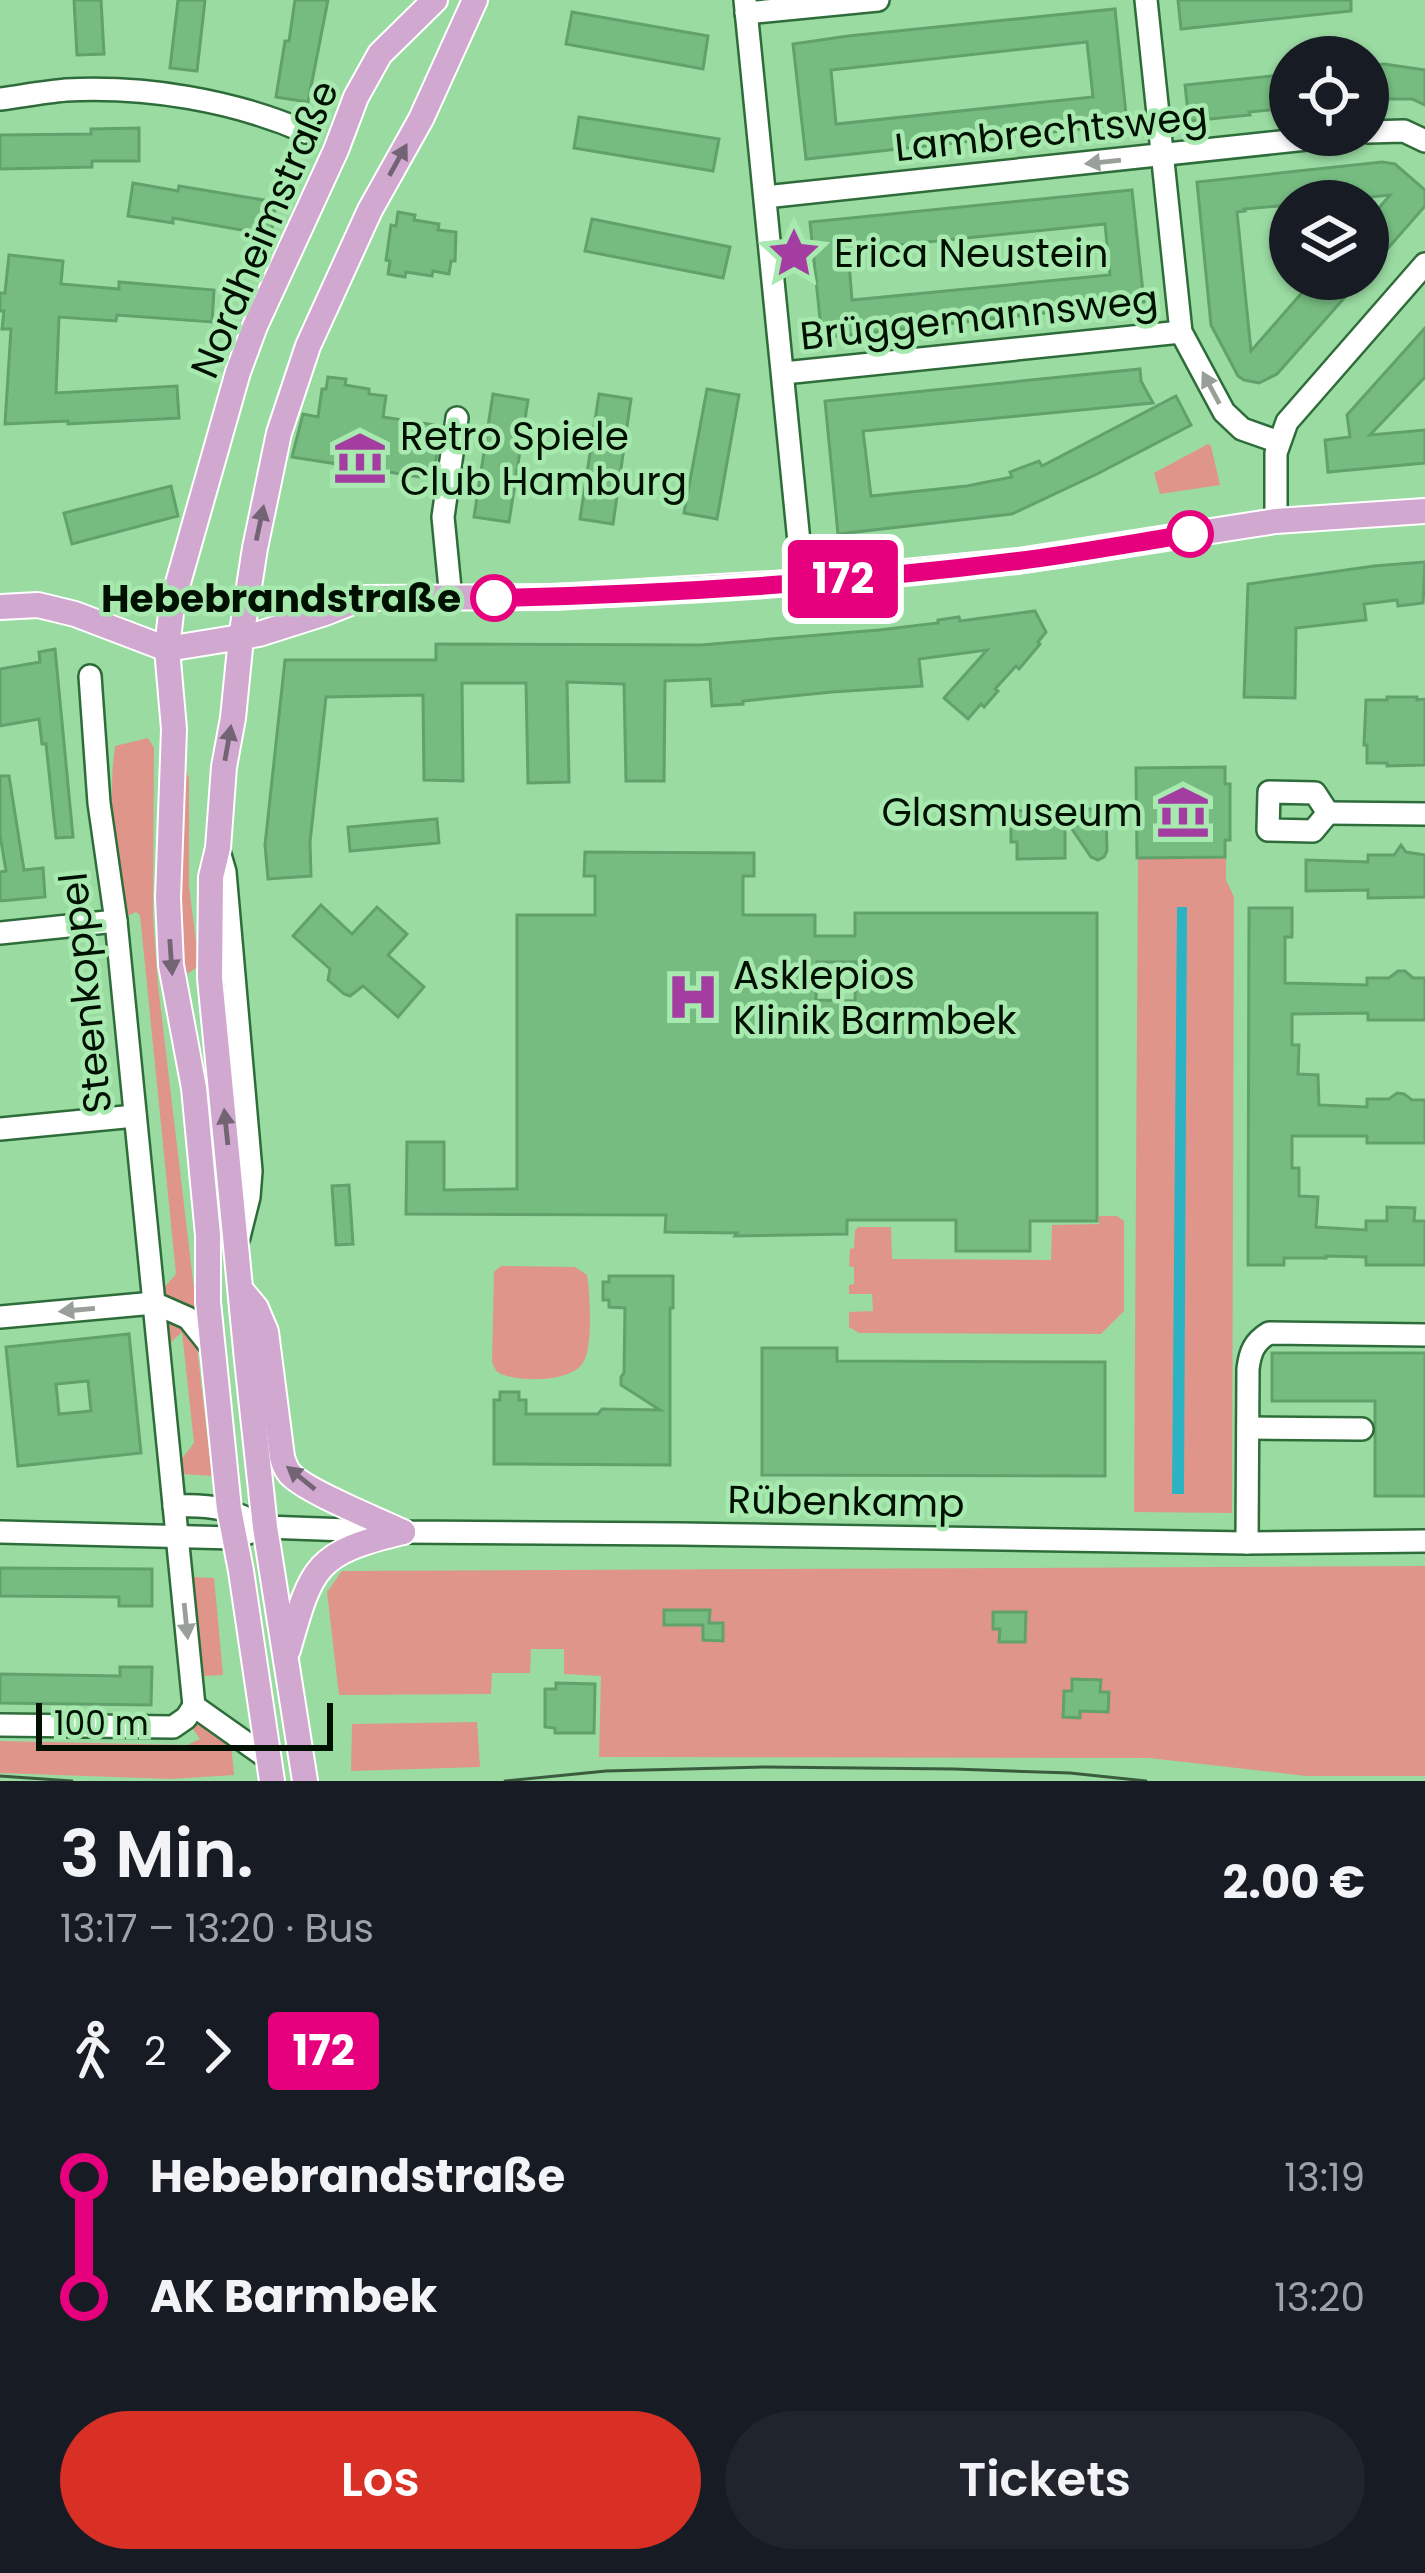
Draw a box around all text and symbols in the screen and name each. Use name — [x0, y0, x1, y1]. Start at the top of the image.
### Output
map controls — [1269, 36, 1389, 300]
button: locate — [1269, 36, 1389, 156]
street label: Nordheimstraße — [177, 72, 352, 386]
street label: Lambrechtsweg — [892, 88, 1210, 175]
one-way arrow — [387, 143, 408, 178]
one-way arrow — [1084, 152, 1122, 171]
button: layers — [1269, 180, 1389, 300]
place icon: Erica Neustein — [765, 224, 823, 282]
place label: Erica Neustein — [834, 226, 1108, 281]
street label: Brüggemannsweg — [797, 271, 1161, 364]
one-way arrow — [1201, 371, 1222, 406]
place label: Retro Spiele Club Hamburg — [400, 409, 687, 509]
museum icon: Retro Spiele Club Hamburg — [331, 429, 389, 487]
one-way arrow — [252, 503, 271, 541]
unlabelled marker — [1168, 512, 1212, 556]
line badge: 172 — [774, 540, 912, 618]
text: 172 — [812, 549, 874, 608]
place label: Hebebrandstraße — [101, 571, 461, 626]
marker: Hebebrandstraße — [472, 576, 516, 620]
one-way arrow — [219, 724, 238, 761]
museum icon: Glasmuseum — [1154, 783, 1212, 841]
place label: Glasmuseum — [882, 785, 1143, 840]
street label: Steenkoppel — [46, 870, 125, 1116]
one-way arrow — [162, 939, 181, 976]
place label: Asklepios Klinik Barmbek — [733, 948, 1016, 1048]
hospital icon: Asklepios Klinik Barmbek — [664, 968, 722, 1026]
one-way arrow — [216, 1108, 235, 1146]
one-way arrow — [58, 1301, 95, 1320]
one-way arrow — [286, 1466, 317, 1491]
street label: Rübenkamp — [727, 1472, 965, 1531]
one-way arrow — [177, 1603, 196, 1640]
scale bar — [36, 1697, 333, 1750]
text: 100 m — [54, 1700, 149, 1747]
text: 3 Min. — [60, 1808, 254, 1900]
text: 2.00 € — [1223, 1851, 1365, 1914]
text: 13:17 – 13:20 · Bus — [60, 1901, 374, 1956]
icon: walk — [60, 2018, 126, 2084]
icon: forward — [184, 2018, 250, 2084]
text: 172 — [292, 2021, 355, 2080]
text: 2 — [144, 2024, 166, 2079]
text: Hebebrandstraße — [150, 2145, 565, 2208]
text: 13:19 — [1284, 2150, 1365, 2205]
text: AK Barmbek — [150, 2265, 437, 2328]
text: 13:20 — [1274, 2270, 1365, 2325]
button: Los — [60, 2411, 701, 2549]
button: Tickets — [725, 2411, 1365, 2549]

